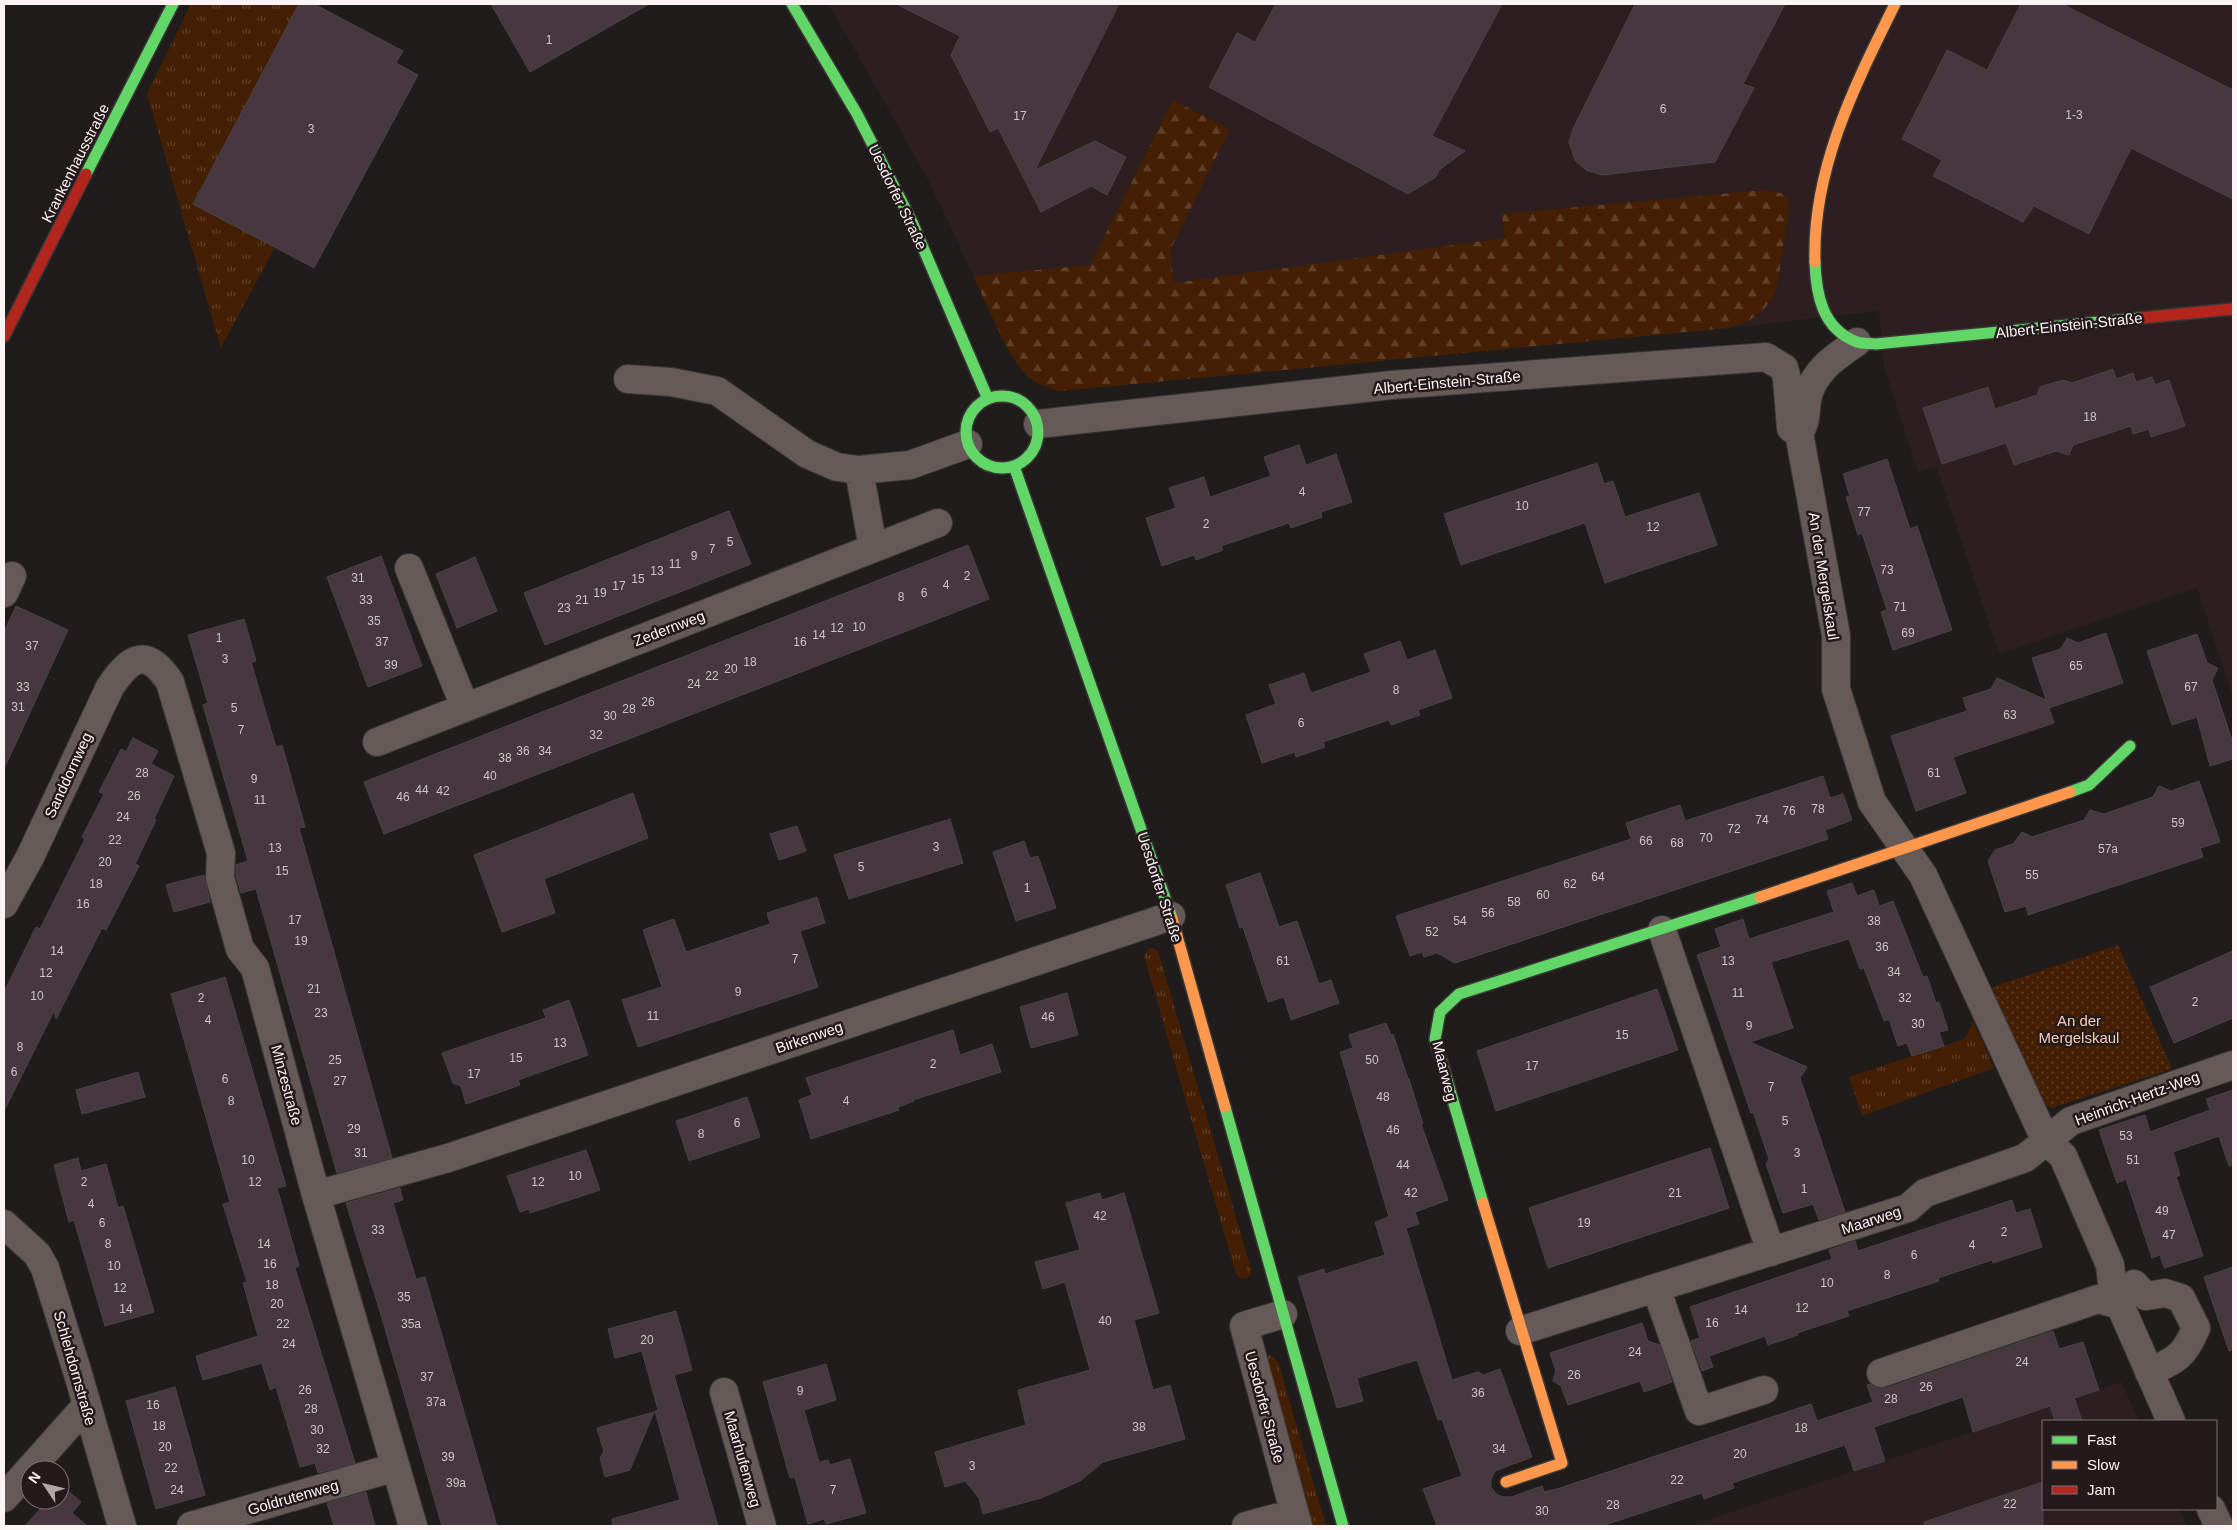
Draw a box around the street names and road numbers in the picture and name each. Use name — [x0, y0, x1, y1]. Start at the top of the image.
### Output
street label: Krankenhausstraße — [38, 101, 112, 225]
street label: Uesdorfer Straße — [865, 142, 931, 252]
street label: Albert-Einstein-Straße — [1995, 309, 2143, 341]
street label: Albert-Einstein-Straße — [1373, 367, 1521, 397]
street label: An der Mergelskaul — [1805, 511, 1843, 641]
street label: Zedernweg — [631, 607, 707, 649]
street label: Sanddornweg — [41, 729, 95, 821]
street label: Uesdorfer Straße — [1134, 830, 1186, 944]
street label: Birkenweg — [773, 1018, 845, 1056]
street label: Maarweg — [1429, 1039, 1461, 1103]
street label: Minzestraße — [268, 1043, 306, 1127]
street label: Heinrich-Hertz-Weg — [2072, 1068, 2202, 1128]
street label: Maarweg — [1839, 1202, 1903, 1238]
street label: Schlehdornstraße — [51, 1309, 99, 1427]
street label: Uesdorfer Straße — [1242, 1349, 1288, 1465]
street label: Maarhufenweg — [721, 1409, 765, 1509]
street label: Goldrutenweg — [246, 1476, 340, 1518]

